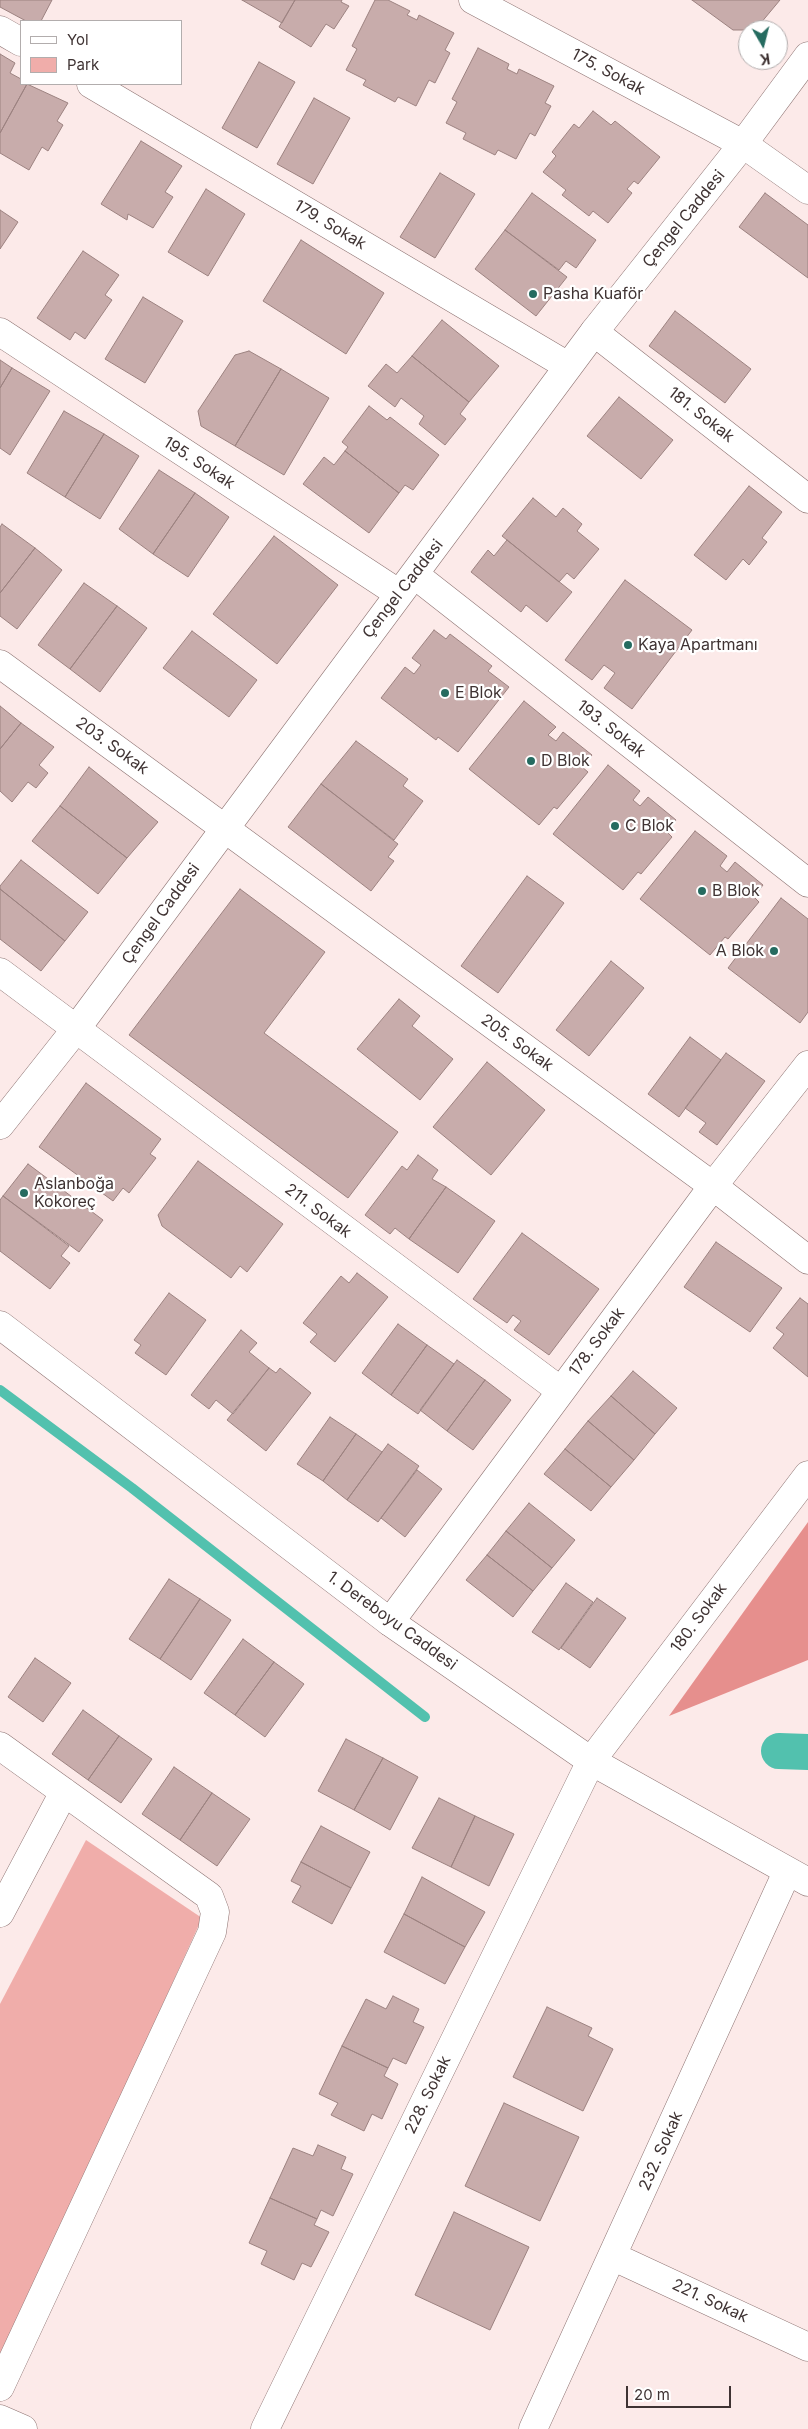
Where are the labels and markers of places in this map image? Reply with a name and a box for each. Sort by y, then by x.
place label: Pasha Kuaför [543,284,643,304]
marker: Pasha Kuaför [527,288,539,300]
place label: Kaya Apartmanı [638,635,758,655]
marker: Kaya Apartmanı [622,639,634,651]
place label: E Blok [455,683,502,703]
marker: E Blok [439,687,451,699]
place label: D Blok [541,751,590,771]
marker: D Blok [525,755,537,767]
place label: C Blok [625,816,674,836]
marker: C Blok [609,820,621,832]
place label: B Blok [712,881,760,901]
marker: B Blok [696,885,708,897]
place label: A Blok [716,941,764,961]
marker: A Blok [768,945,780,957]
place label: Aslanboğa Kokoreç [34,1174,114,1212]
marker: Aslanboğa Kokoreç [18,1187,30,1199]

